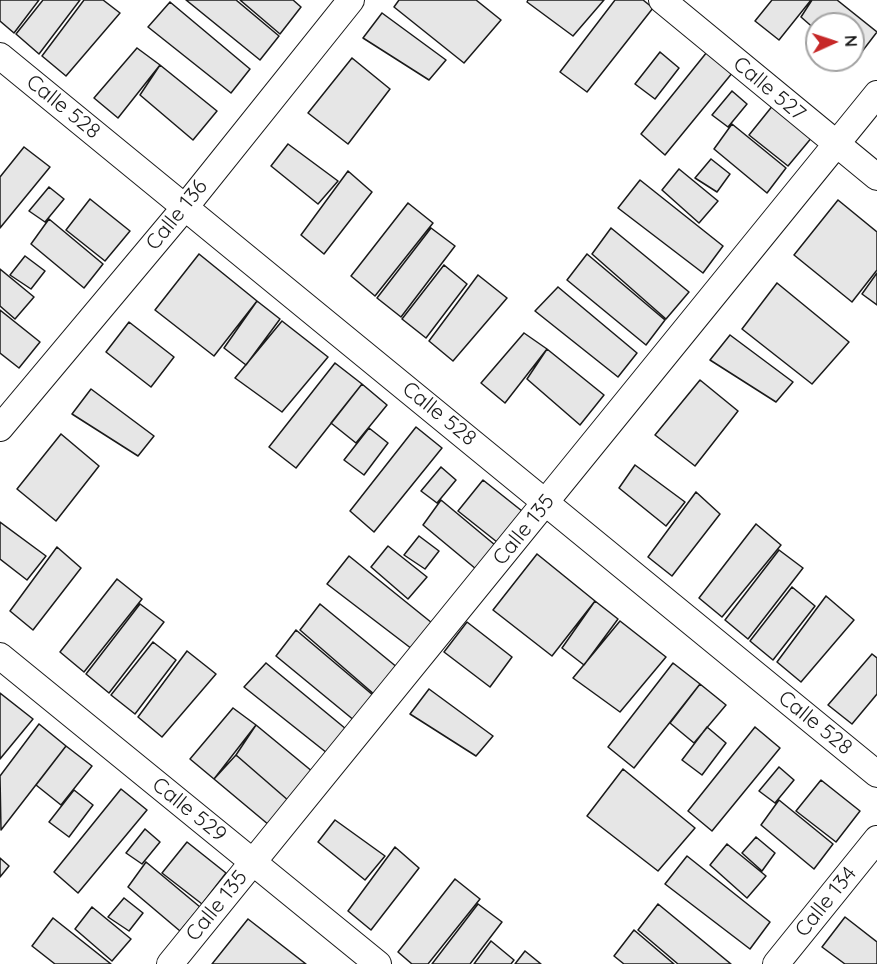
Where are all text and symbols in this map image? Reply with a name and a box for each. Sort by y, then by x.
north arrow [805,12,865,72]
text: N [841,35,861,48]
street label: Calle 527 [728,51,810,127]
street label: Calle 528 [21,70,105,144]
street label: Calle 136 [141,175,213,255]
street label: Calle 528 [397,377,481,451]
street label: Calle 135 [488,490,560,570]
street label: Calle 528 [773,686,857,760]
street label: Calle 529 [147,772,231,848]
street label: Calle 134 [790,862,862,942]
street label: Calle 135 [181,866,253,946]

